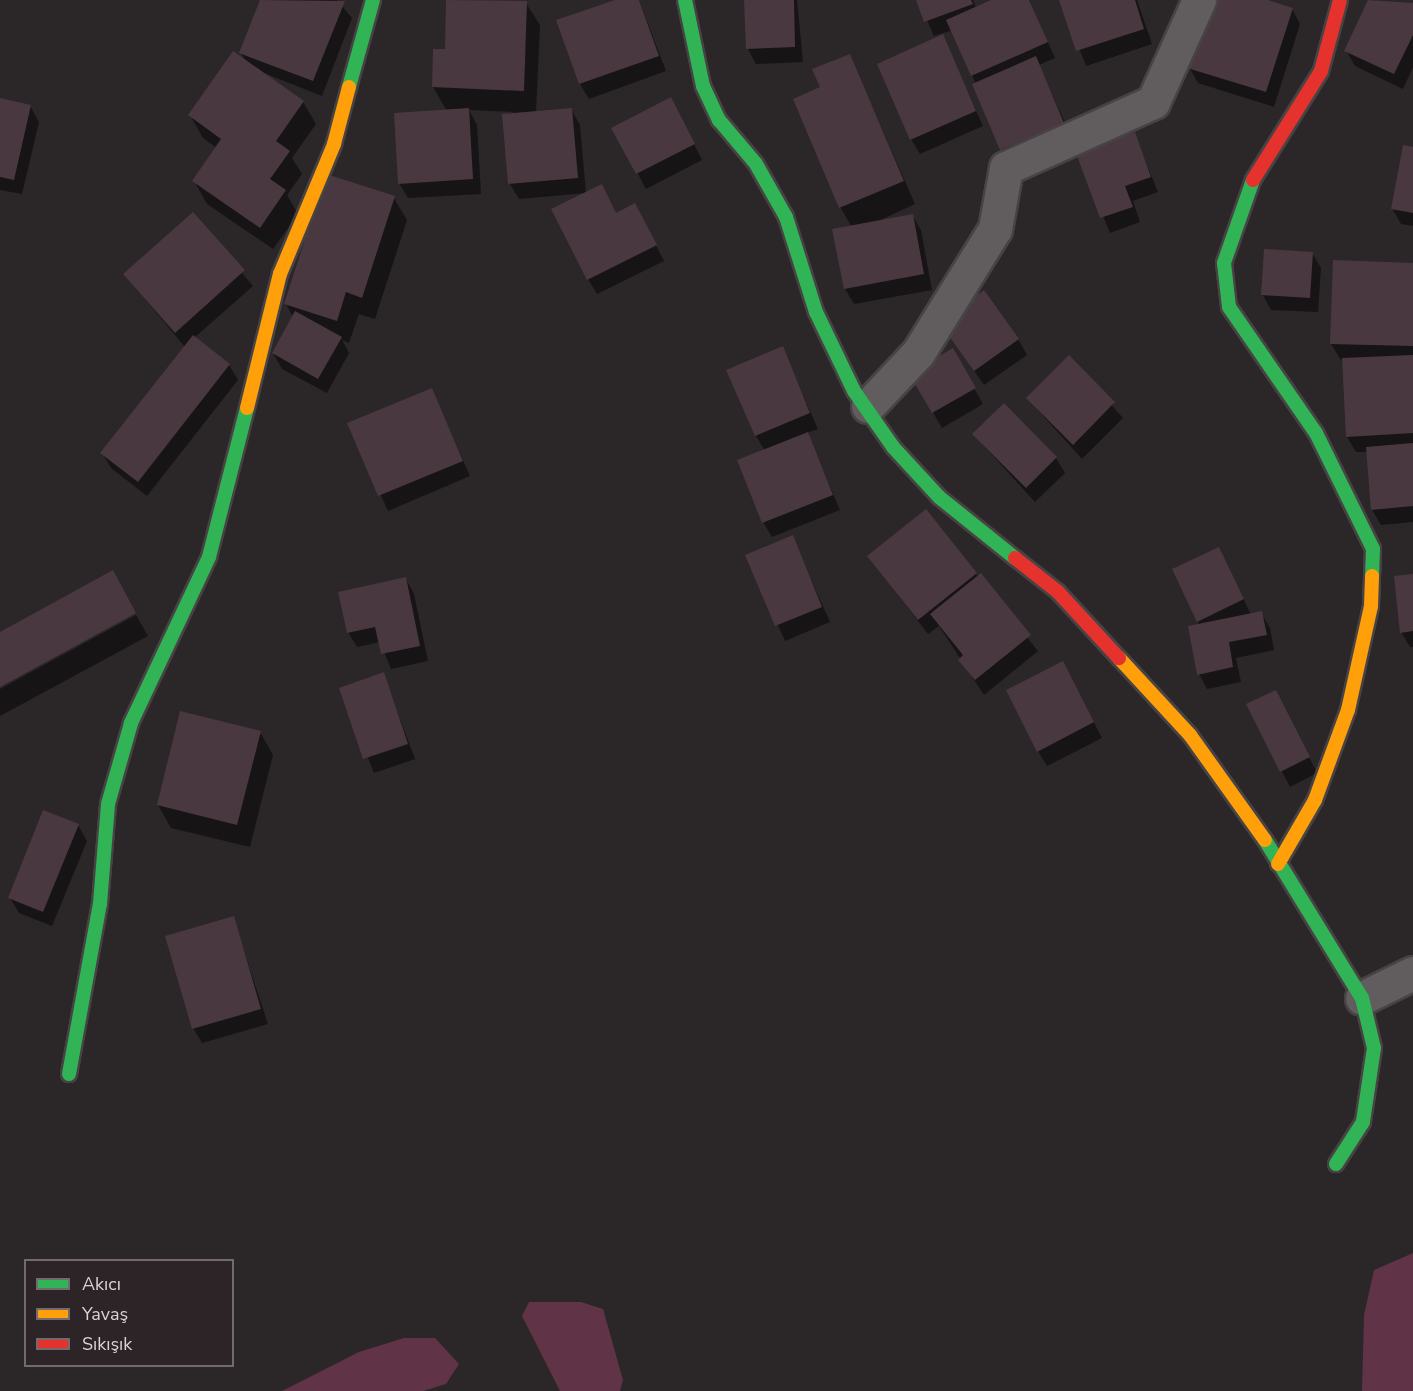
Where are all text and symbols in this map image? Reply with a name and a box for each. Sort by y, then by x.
legend [24,1259,234,1367]
text: Akıcı [82,1272,121,1296]
text: Yavaş [82,1302,128,1326]
text: Sıkışık [82,1332,132,1356]

